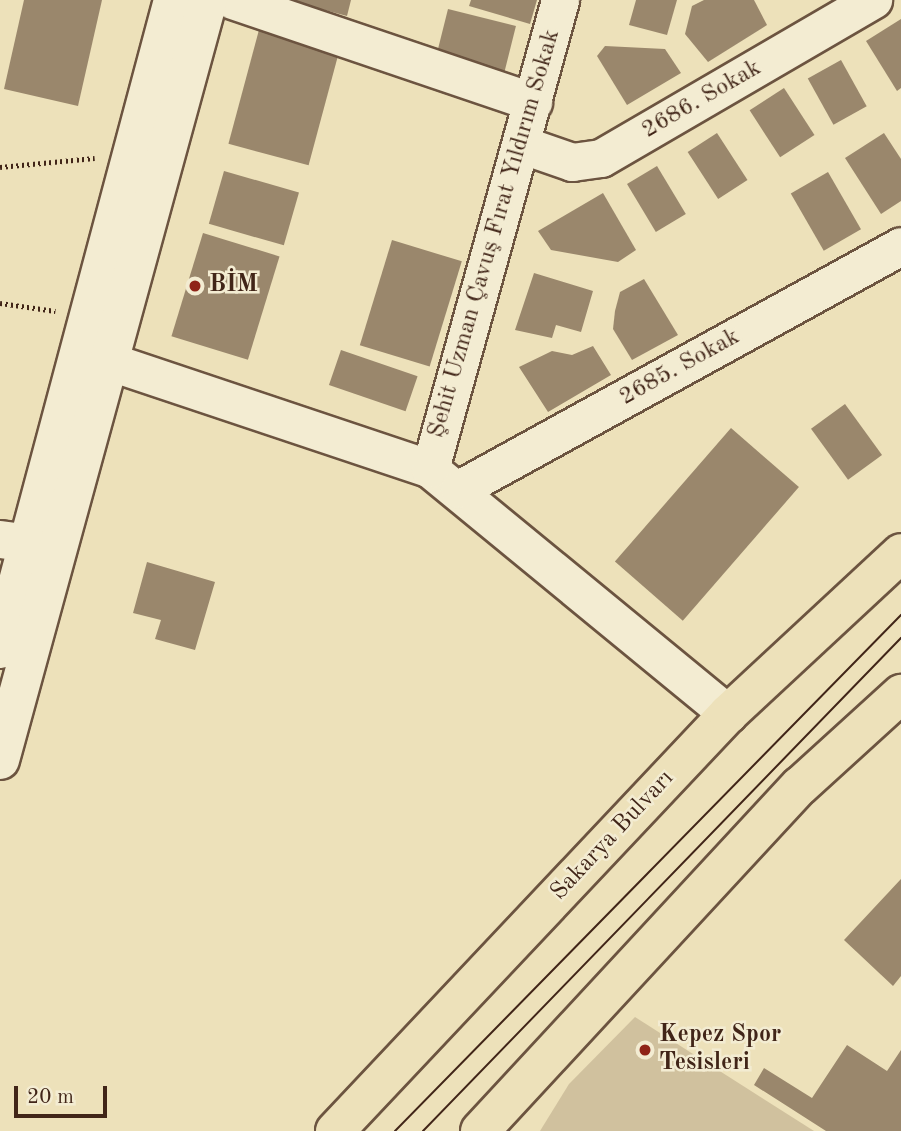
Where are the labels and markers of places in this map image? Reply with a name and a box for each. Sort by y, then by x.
place label: BİM [209,272,258,300]
marker: BİM [187,278,203,294]
place label: Kepez Spor Tesisleri [659,1022,781,1078]
marker: Kepez Spor Tesisleri [637,1042,653,1058]

